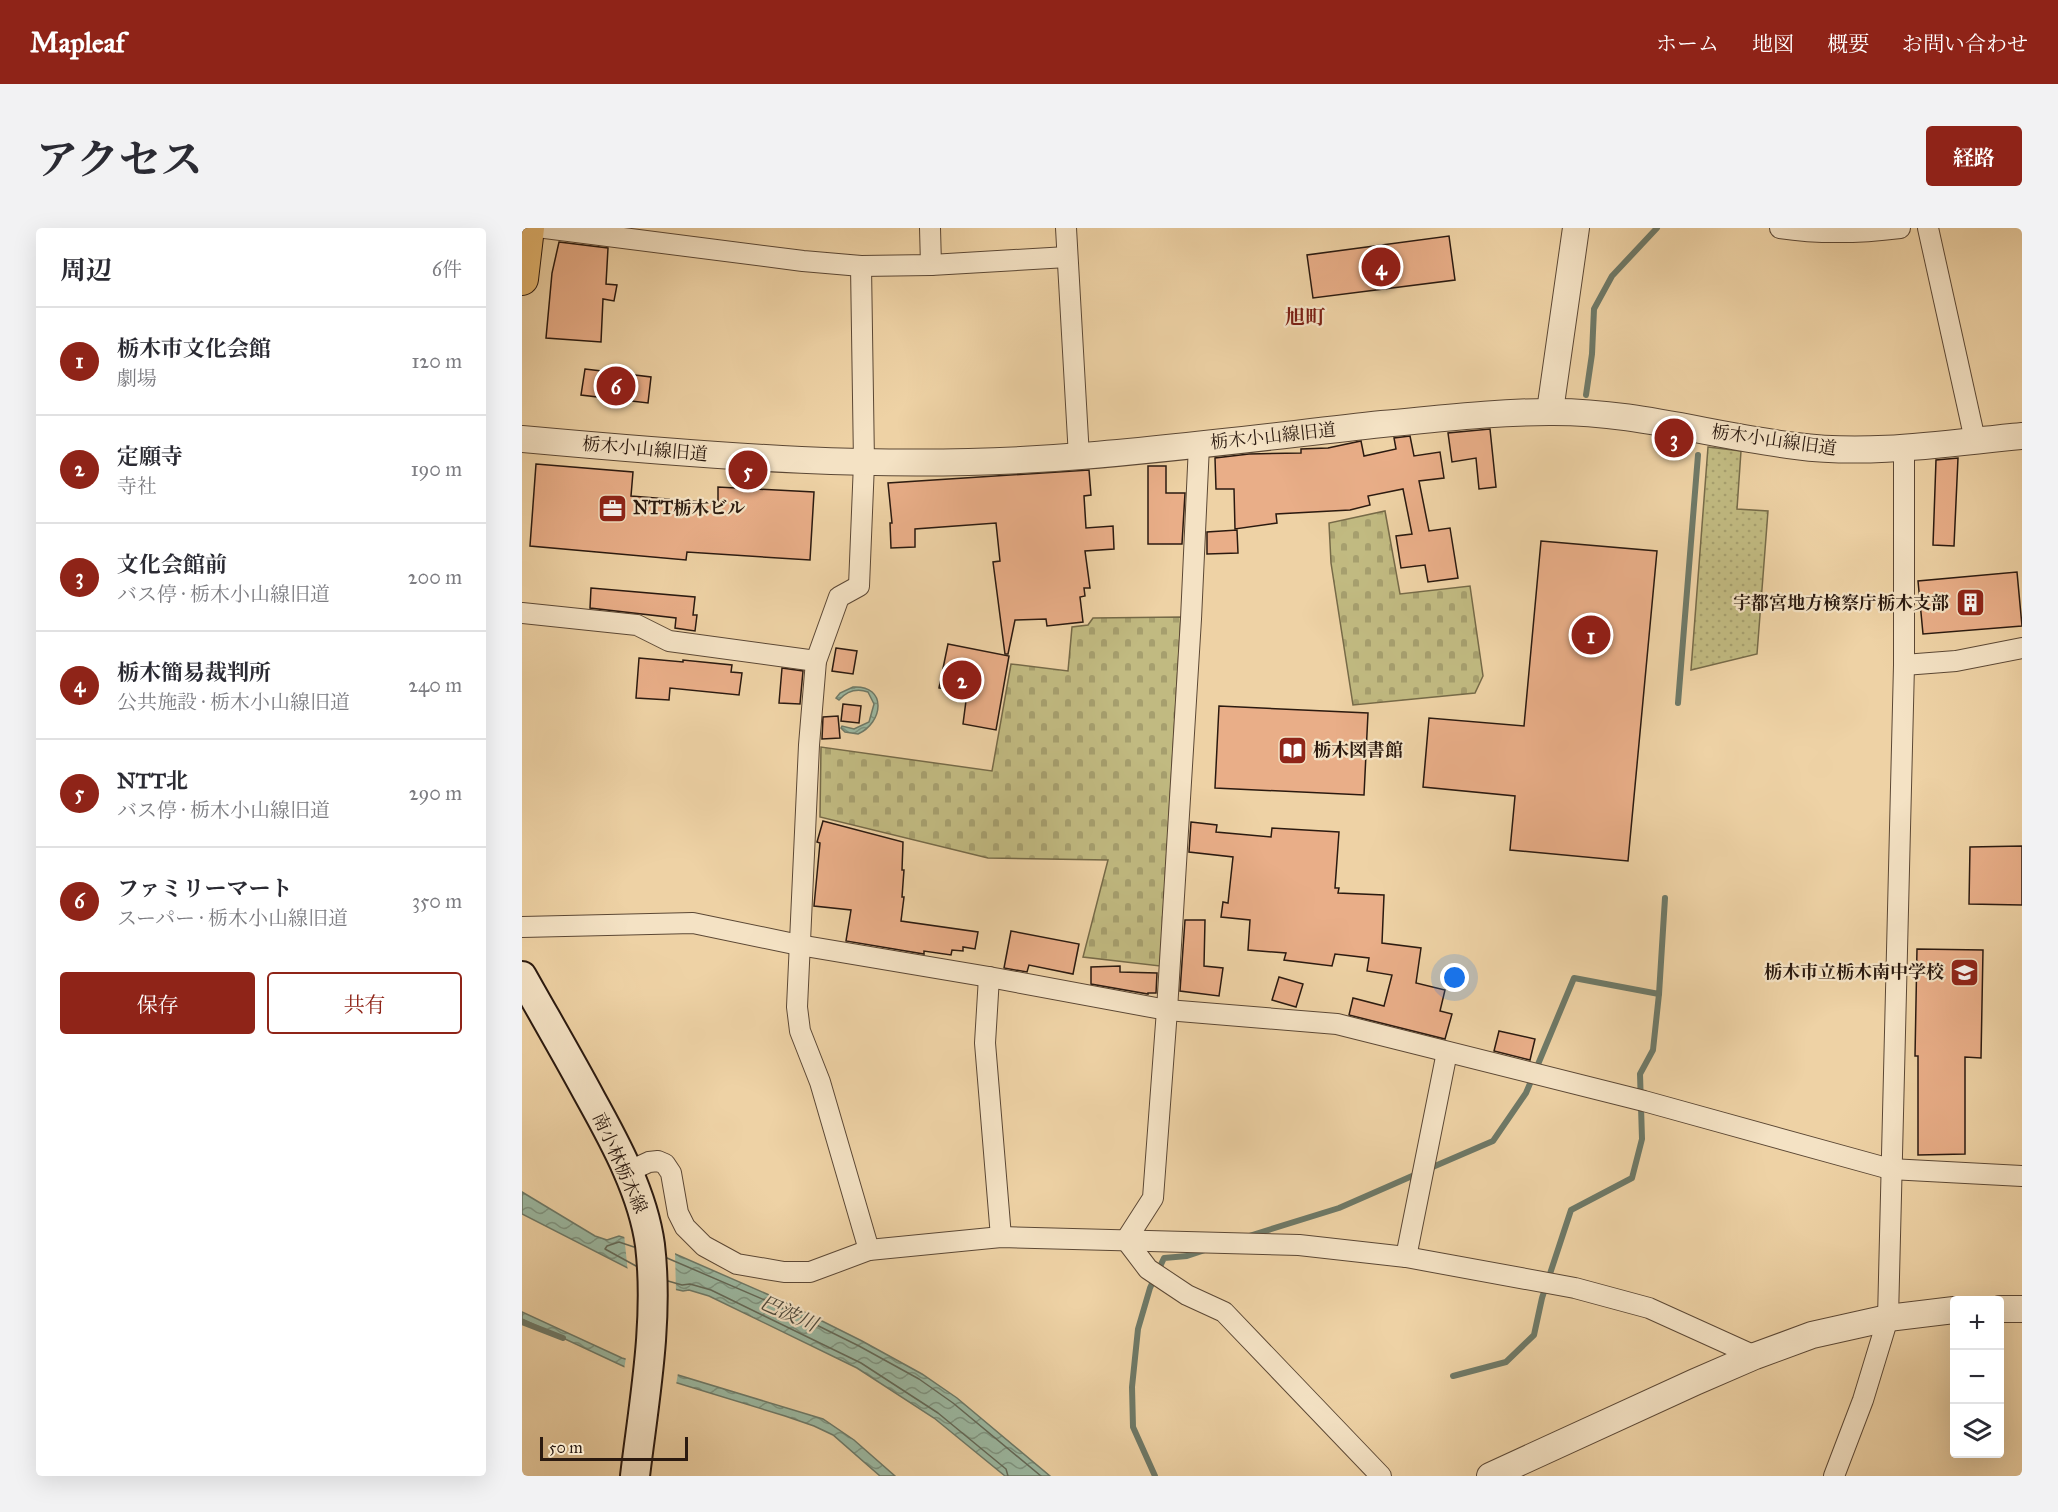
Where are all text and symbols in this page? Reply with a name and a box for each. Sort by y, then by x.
text: Mapleaf [30,25,125,60]
text: ホーム [1656,31,1719,57]
text: 地図 [1752,31,1794,57]
text: 概要 [1827,31,1869,57]
text: お問い合わせ [1902,31,2028,57]
button: 経路 [1926,126,2022,186]
text: アクセス [36,134,203,186]
pin: 4 [1362,244,1400,290]
text: 周辺 [60,254,112,286]
text: 6件 [432,257,462,281]
district label: 旭町 [1285,305,1326,329]
text: 栃木市文化会館 [117,335,271,362]
text: 1 [76,349,83,373]
text: 120 m [411,349,462,373]
pin: 6 [596,364,635,408]
text: 劇場 [117,366,157,390]
pin: 3 [1654,416,1694,460]
street label: 栃木小山線旧道 [1209,418,1337,454]
street label: 栃木小山線旧道 [1710,420,1838,460]
street label: 栃木小山線旧道 [581,433,709,465]
text: 定願寺 [117,443,183,470]
pin: 5 [728,448,768,492]
text: 2 [75,457,84,481]
text: 190 m [411,457,462,481]
text: 寺社 [117,474,157,498]
office icon: NTT栃木ビル [596,492,628,524]
place label: NTT栃木ビル [633,497,745,519]
text: 文化会館前 [117,551,227,578]
text: 3 [76,565,84,589]
text: 200 m [408,565,462,589]
text: バス停 · 栃木小山線旧道 [117,582,330,606]
building icon: 宇都宮地方検察庁栃木支部 [1954,587,1986,619]
place label: 宇都宮地方検察庁栃木支部 [1733,592,1949,614]
pin: 1 [1572,612,1610,658]
pin: 2 [942,658,982,702]
text: 栃木簡易裁判所 [117,659,271,686]
text: 4 [74,673,85,697]
text: 240 m [408,673,462,697]
text: 公共施設 · 栃木小山線旧道 [117,690,350,714]
library icon: 栃木図書館 [1276,734,1308,766]
place label: 栃木図書館 [1313,739,1403,761]
text: NTT北 [117,767,188,794]
text: 5 [75,781,84,805]
text: 290 m [409,781,462,805]
text: バス停 · 栃木小山線旧道 [117,798,330,822]
text: ファミリーマート [117,875,293,902]
text: 6 [74,889,85,913]
text: 350 m [412,889,462,913]
text: スーパー · 栃木小山線旧道 [117,906,348,930]
school or university icon: 栃木市立栃木南中学校 [1949,956,1981,988]
place label: 栃木市立栃木南中学校 [1764,961,1944,983]
your location [1440,963,1469,992]
button: 保存 [60,972,255,1034]
button: 共有 [267,972,462,1034]
street label: 南小林栃木線 [588,1109,652,1217]
water label: 巴波川 [757,1290,823,1337]
map controls [1950,1296,2004,1458]
button: + [1950,1296,2004,1350]
button: − [1950,1350,2004,1404]
button: layers [1950,1404,2004,1458]
scale bar [540,1434,688,1462]
text: 50 m [549,1438,583,1457]

